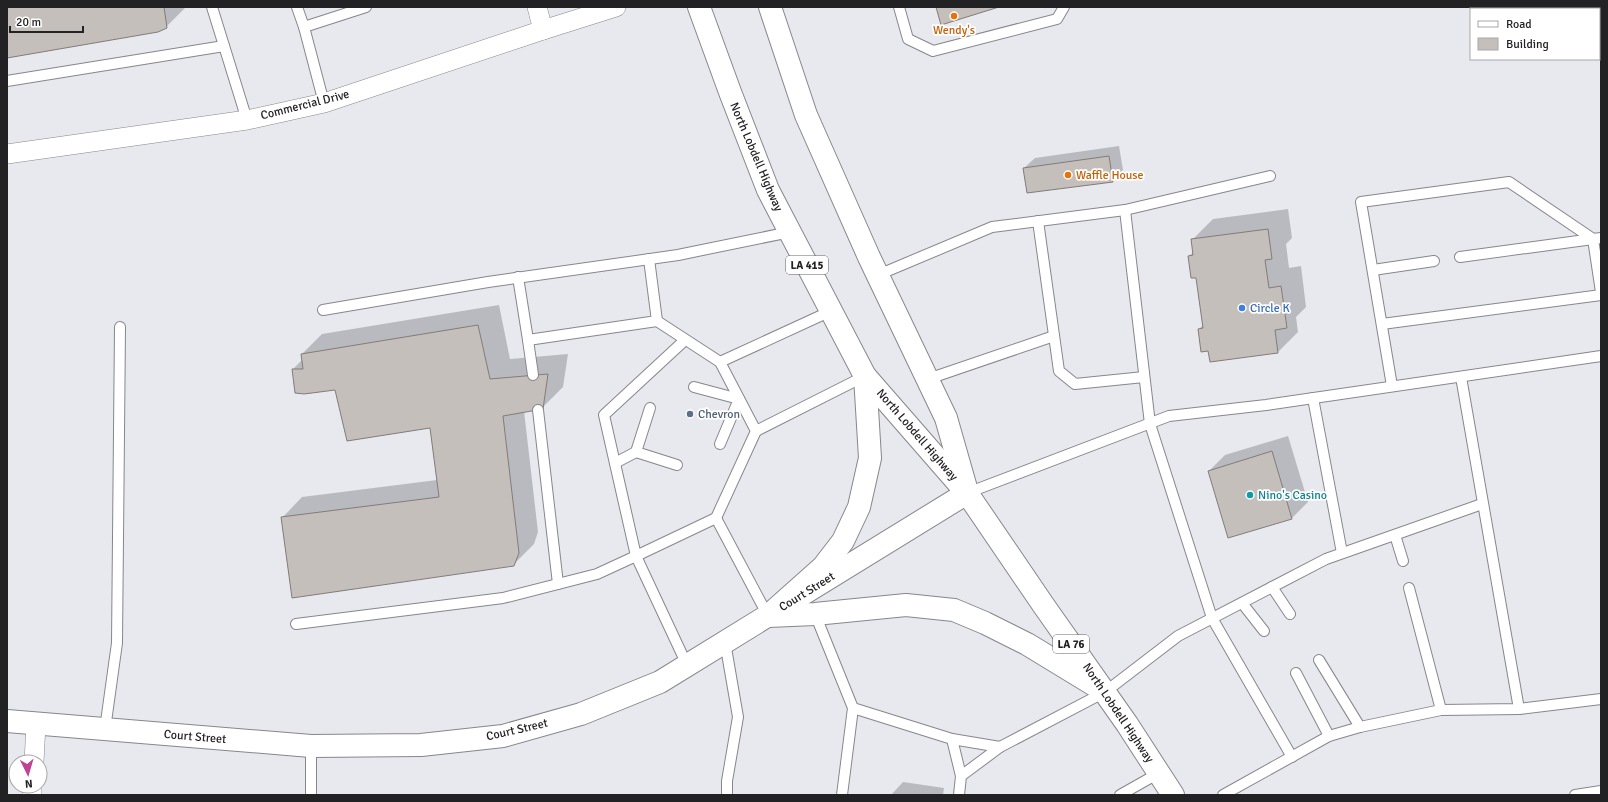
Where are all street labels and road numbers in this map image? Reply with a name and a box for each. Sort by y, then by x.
street label: Commercial Drive [259,87,351,123]
street label: North Lobdell Highway [726,100,786,214]
road number: LA 415 [786,256,828,274]
street label: North Lobdell Highway [873,386,961,484]
street label: Court Street [776,569,838,615]
road number: LA 76 [1053,635,1089,653]
street label: North Lobdell Highway [1079,660,1157,766]
street label: Court Street [485,716,549,744]
street label: Court Street [163,727,227,747]

